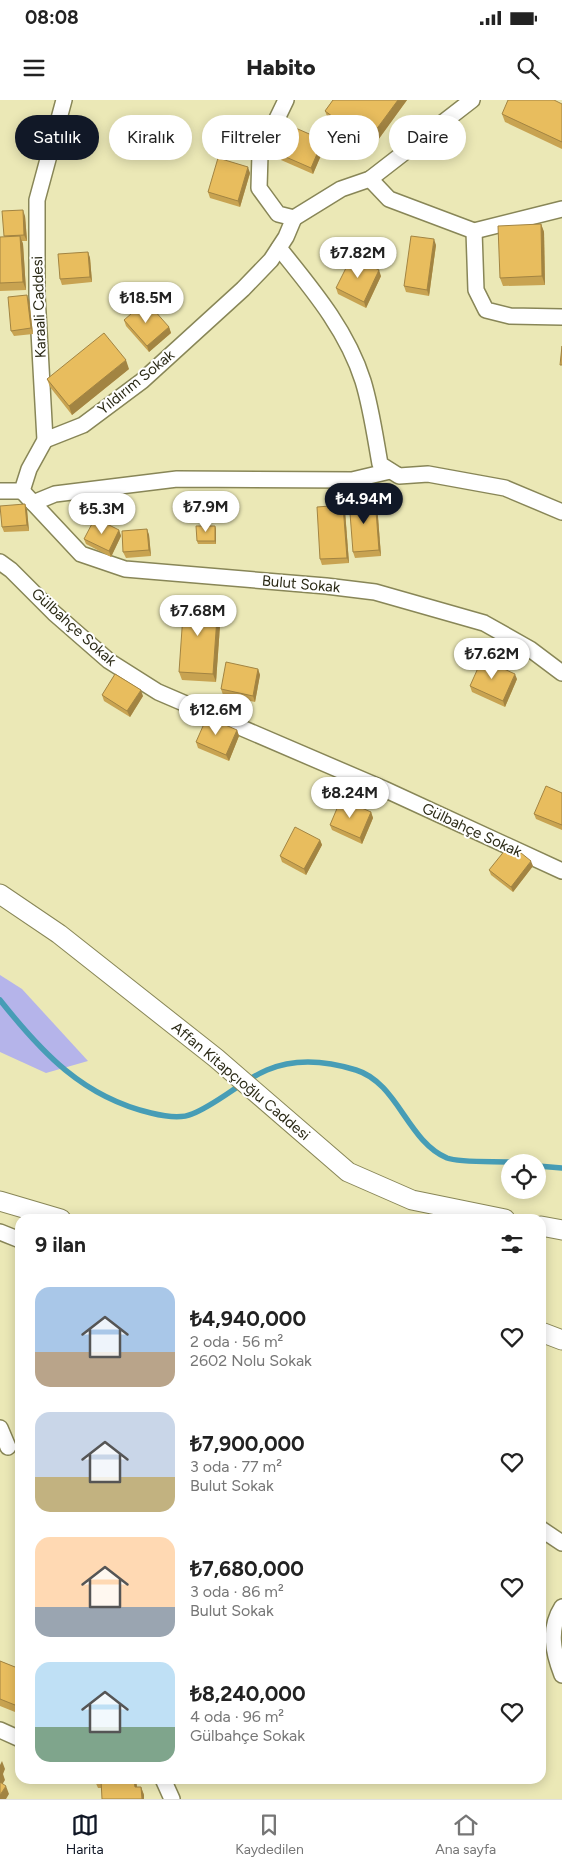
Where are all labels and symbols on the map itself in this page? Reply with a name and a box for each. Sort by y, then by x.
pin: ₺7.82M [317,236,399,279]
street label: Karaali Caddesi [28,256,50,358]
pin: ₺18.5M [105,282,187,324]
street label: Yıldırım Sokak [94,345,178,418]
pin: ₺4.94M [323,482,405,525]
pin: ₺7.9M [171,490,241,533]
pin: ₺5.3M [67,492,137,535]
street label: Bulut Sokak [261,572,342,596]
street label: Gülbahçe Sokak [28,584,121,670]
pin: ₺7.68M [157,594,239,637]
pin: ₺7.62M [451,638,533,680]
pin: ₺12.6M [175,694,257,736]
pin: ₺8.24M [309,776,391,819]
street label: Gülbahçe Sokak [419,799,525,861]
street label: Affan Kitapçıoğlu Caddesi [168,1018,314,1144]

